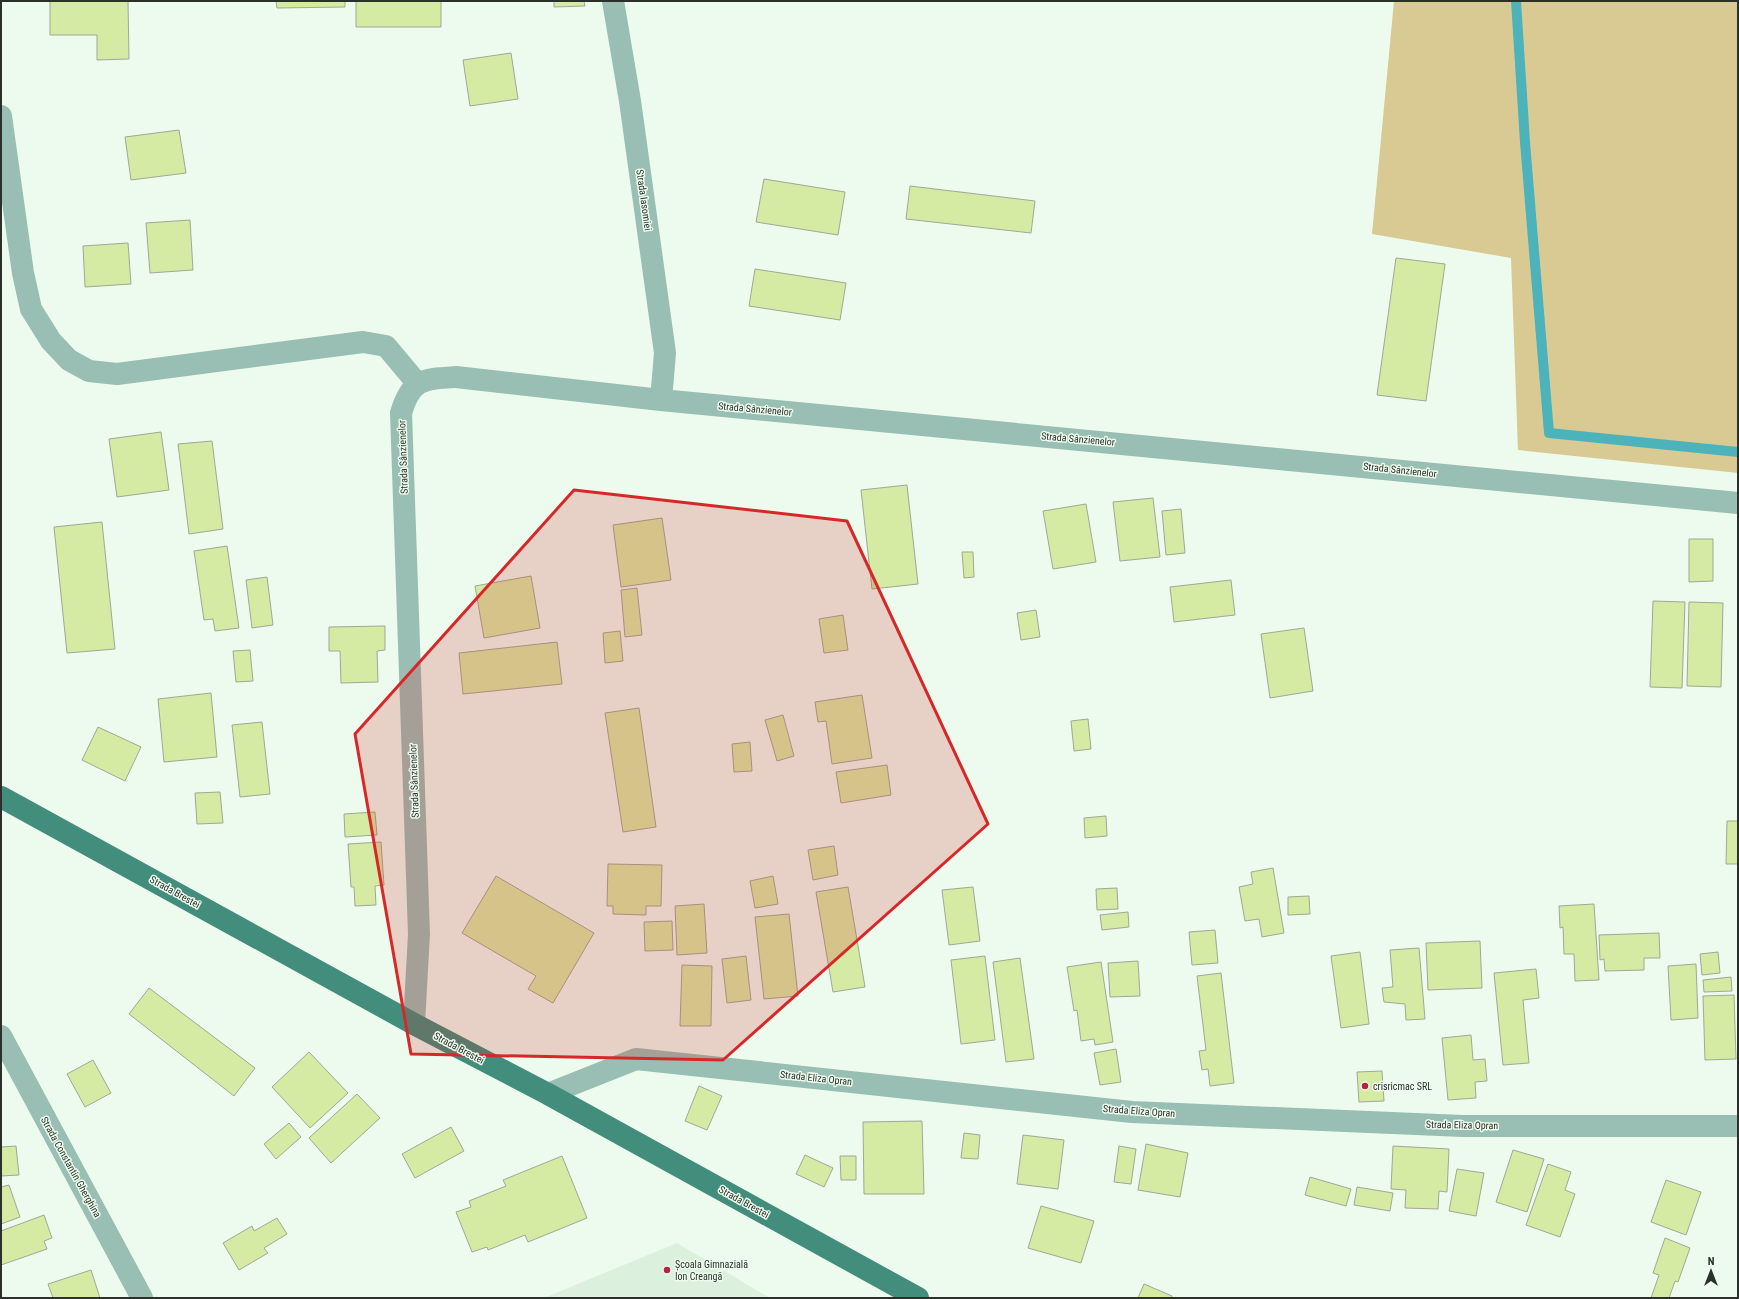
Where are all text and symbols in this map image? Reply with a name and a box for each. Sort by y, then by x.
street label: Strada Iasomiei [634,169,654,231]
street label: Strada Sânzienelor [718,400,792,418]
street label: Strada Sânzienelor [396,420,410,494]
street label: Strada Sânzienelor [1041,430,1115,448]
street label: Strada Sânzienelor [1363,461,1437,479]
street label: Strada Sânzienelor [407,744,421,818]
street label: Strada Brestei [148,874,202,910]
street label: Strada Brestei [432,1030,486,1066]
street label: Strada Eliza Opran [779,1069,853,1087]
marker: crisricmac SRL [1360,1081,1370,1091]
place label: crisricmac SRL [1373,1081,1432,1092]
street label: Strada Eliza Opran [1103,1103,1176,1119]
street label: Strada Constantin Gherghina [39,1115,103,1219]
street label: Strada Eliza Opran [1426,1119,1498,1131]
street label: Strada Brestei [717,1184,771,1220]
north arrow [1691,1251,1731,1291]
text: N [1708,1255,1715,1268]
place label: Școala Gimnazială Ion Creangă [675,1259,748,1282]
marker: Școala Gimnazială Ion Creangă [662,1265,672,1275]

